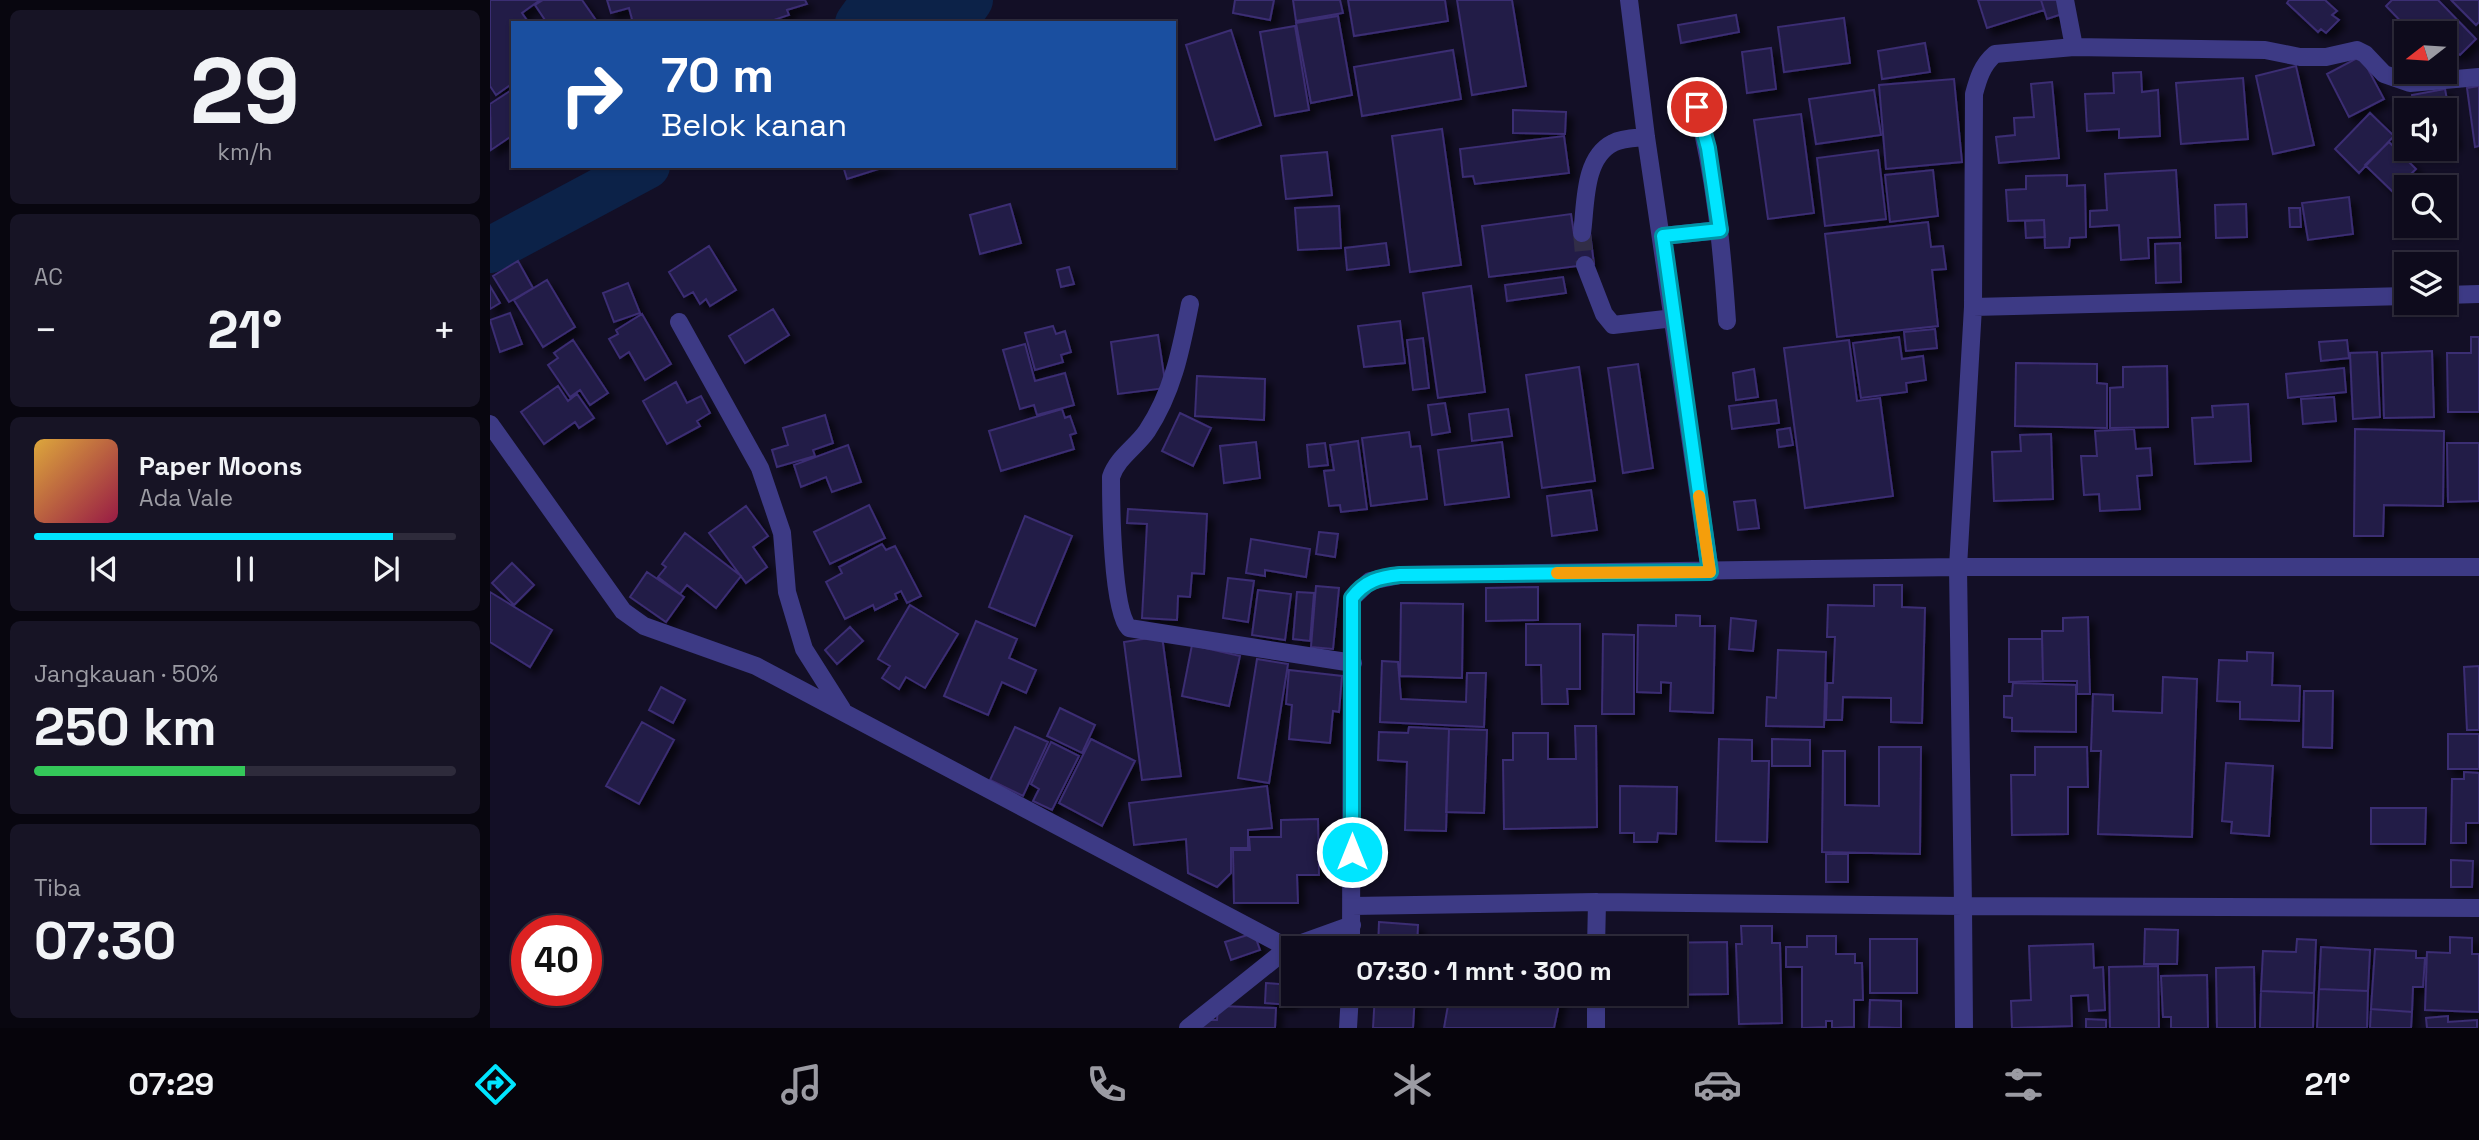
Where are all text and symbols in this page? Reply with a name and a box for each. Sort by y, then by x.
north arrow [2394,21,2457,84]
map controls [2394,21,2457,315]
text: 29 [190,33,300,150]
text: 70 m [661,44,774,106]
icon: right [546,49,637,140]
pin [1667,77,1727,137]
icon: arrive [1678,88,1716,126]
button: sound [2394,98,2457,161]
text: Belok kanan [661,105,847,145]
text: km/h [218,137,272,167]
button: search [2394,175,2457,238]
button: layers [2394,252,2457,315]
text: AC [34,262,63,292]
text: 21° [208,297,282,363]
text: − [34,306,58,354]
text: + [432,306,456,354]
text: Paper Moons [139,449,302,483]
text: Ada Vale [139,483,233,513]
icon: previous [85,550,123,588]
icon: pause [226,550,264,588]
icon: next [367,550,405,588]
text: Jangkauan · 50% [34,659,218,689]
text: 250 km [34,694,217,760]
position arrow [1315,815,1389,889]
text: Tiba [34,873,81,903]
text: 07:30 [34,908,176,974]
speed limit sign: 40 [511,915,602,1006]
text: 07:30 · 1 mnt · 300 m [1356,954,1612,988]
icon: directions [471,1060,520,1109]
icon: music [777,1060,826,1109]
icon: phone [1082,1060,1131,1109]
icon: climate [1388,1060,1437,1109]
icon: car [1693,1060,1742,1109]
icon: filters [1999,1060,2048,1109]
text: 07:29 [128,1064,214,1104]
text: 21° [2305,1064,2351,1104]

